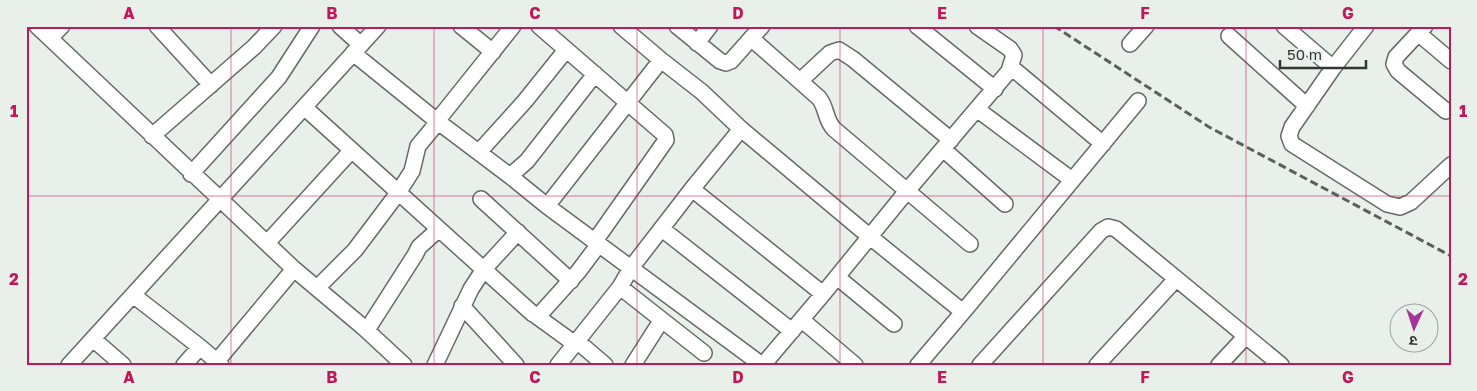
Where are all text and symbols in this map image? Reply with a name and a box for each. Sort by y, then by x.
text: A [123,3,135,23]
text: B [326,3,338,23]
text: C [529,3,541,23]
text: D [732,3,744,23]
text: E [937,3,947,23]
text: F [1140,3,1150,23]
text: G [1342,3,1354,23]
scale bar [1280,38,1366,70]
text: 50 m [1287,45,1322,63]
text: 1 [10,101,18,121]
text: 1 [1459,101,1467,121]
text: 2 [9,269,19,289]
text: 2 [1458,269,1468,289]
north arrow [1390,304,1440,354]
text: उ [1408,333,1418,350]
text: A [123,367,135,387]
text: B [326,367,338,387]
text: C [529,367,541,387]
text: D [732,367,744,387]
text: E [937,367,947,387]
text: F [1140,367,1150,387]
text: G [1342,367,1354,387]

